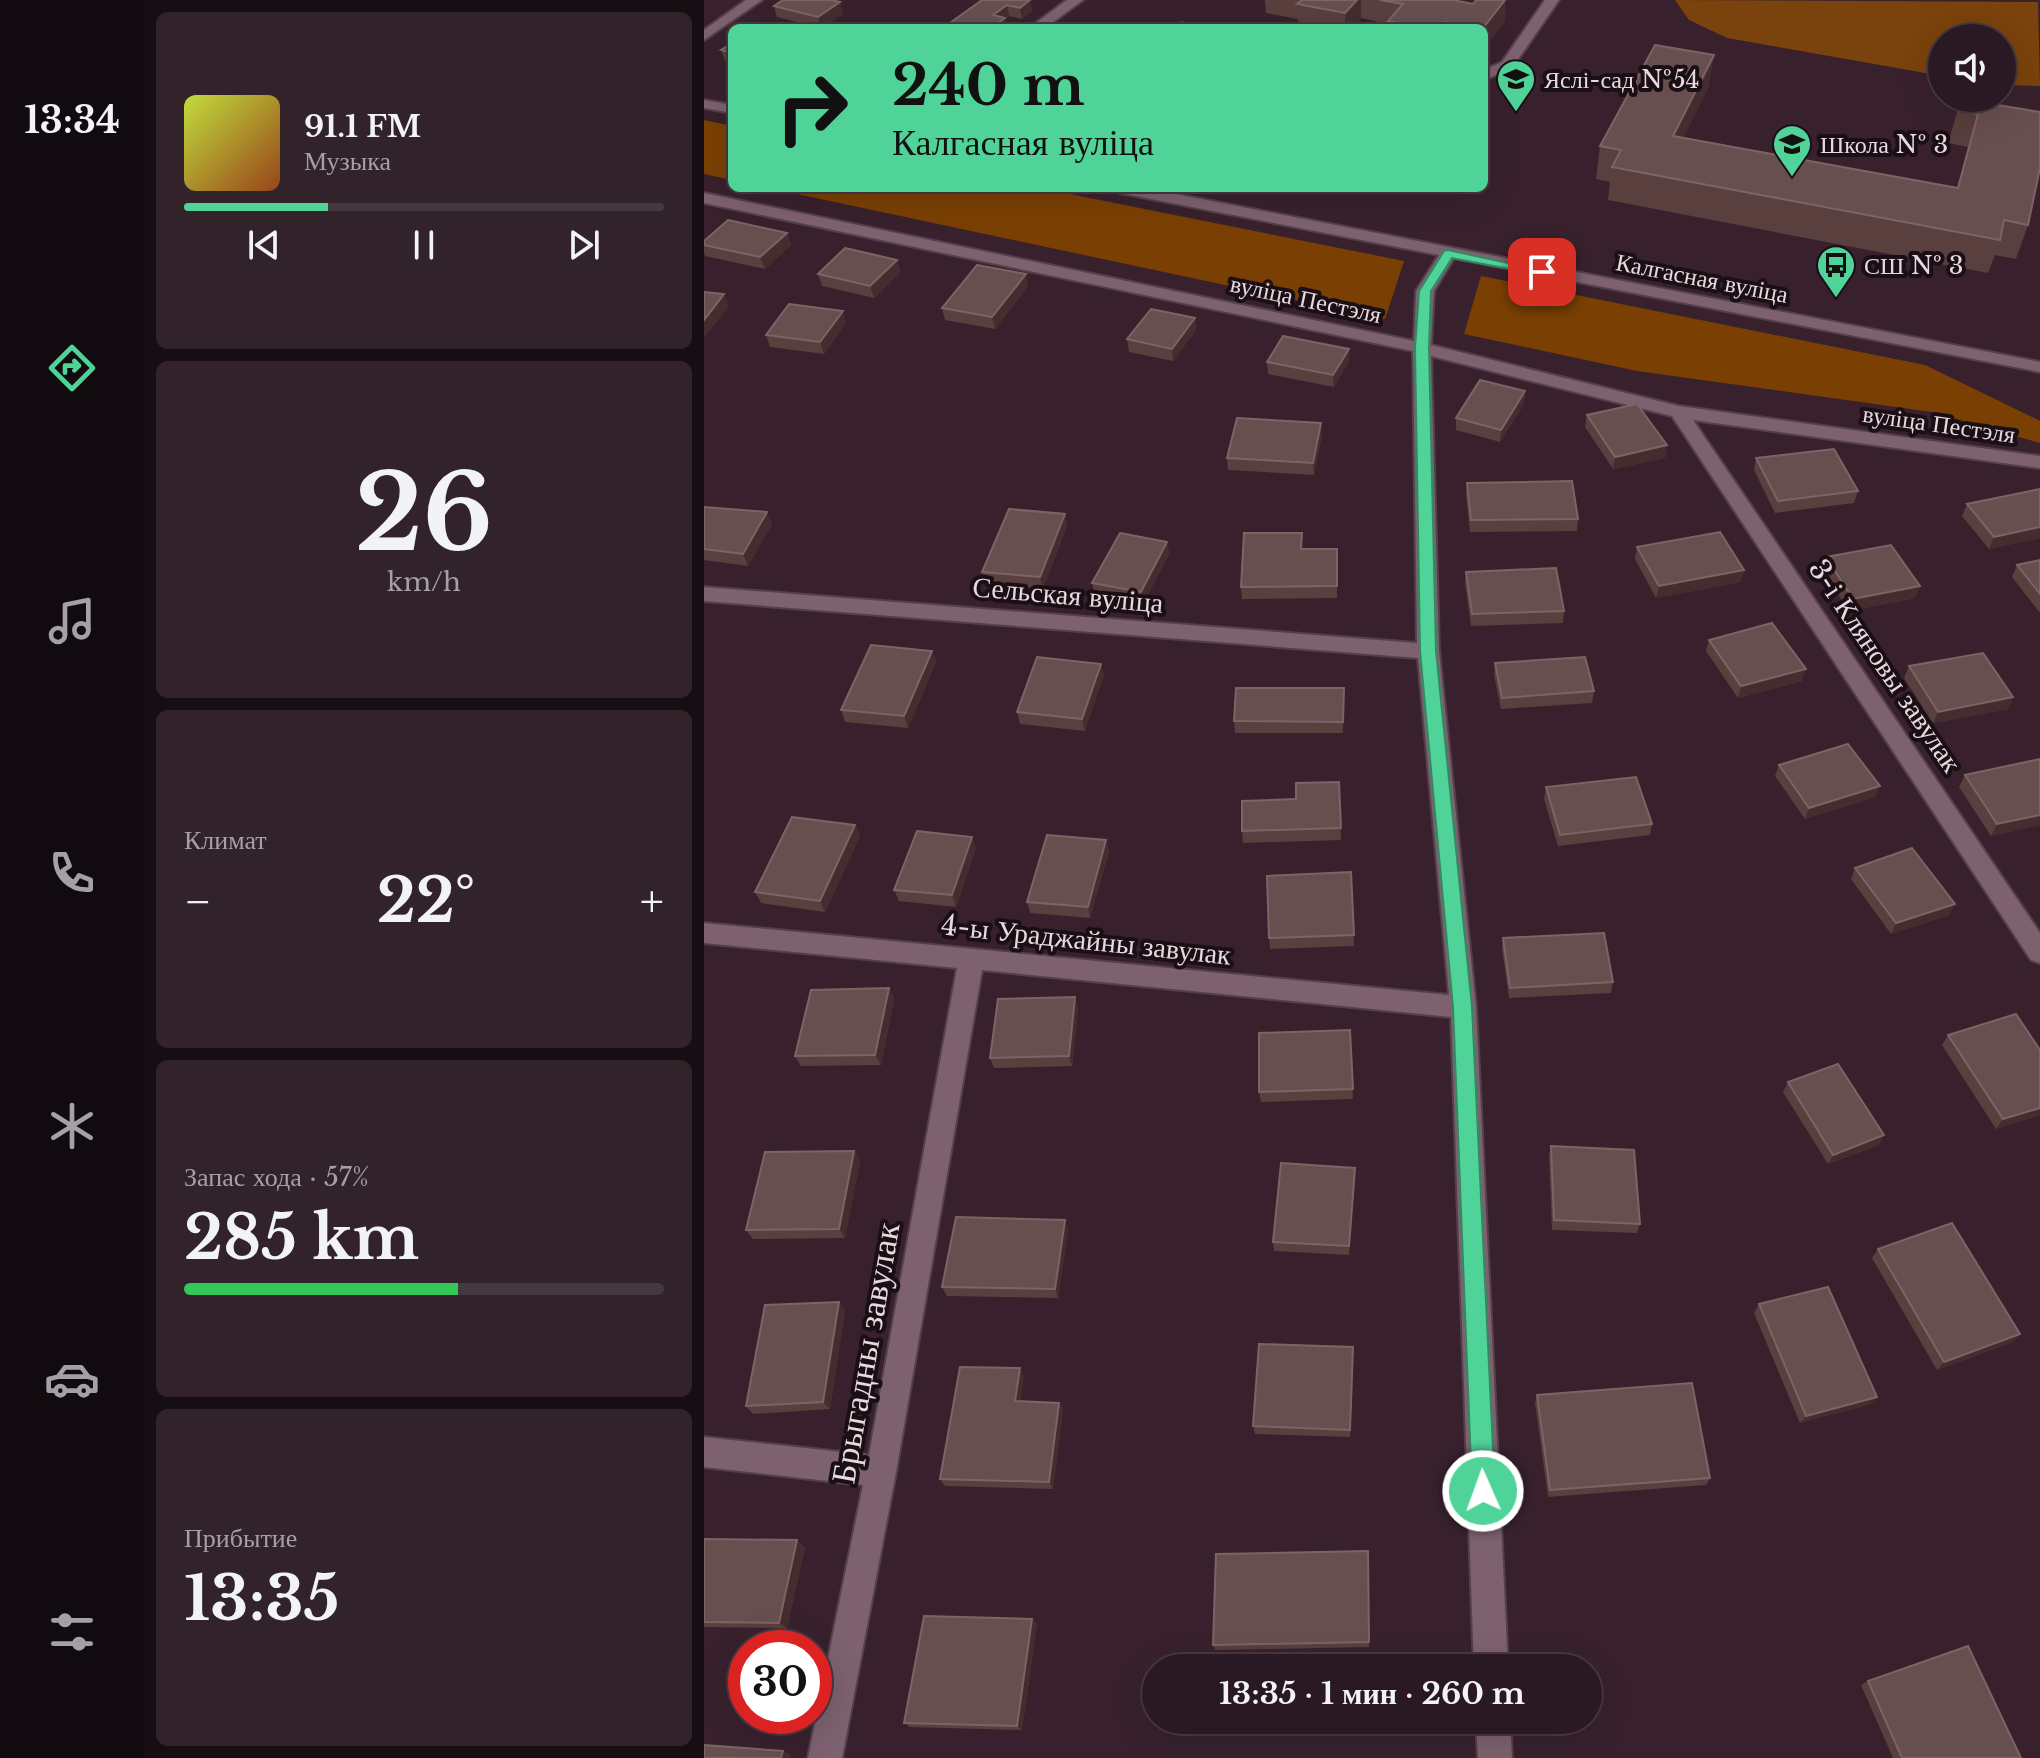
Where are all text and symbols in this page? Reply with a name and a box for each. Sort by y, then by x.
map controls [1928,24,2016,112]
button: sound [1928,24,2016,112]
text: 240 m [892,51,1085,120]
icon: right [760,56,864,160]
school or university icon: Яслі-сад №54 [1495,58,1537,113]
place label: Яслі-сад №54 [1544,65,1700,94]
text: 13:34 [24,98,120,143]
text: 91.1 FM [304,108,421,145]
text: Калгасная вуліца [892,120,1154,165]
school or university icon: Школа № 3 [1771,123,1813,178]
place label: Школа № 3 [1820,130,1948,159]
text: Музыка [304,145,391,177]
icon: previous [242,223,286,267]
icon: pause [402,223,446,267]
icon: next [562,223,606,267]
pin [1508,238,1576,306]
bus stop icon: СШ № 3 [1815,244,1857,299]
street label: Калгасная вуліца [1613,247,1791,309]
icon: arrive [1520,250,1564,294]
place label: СШ № 3 [1864,251,1964,280]
street label: вуліца Пестэля [1228,269,1384,329]
icon: directions [44,340,100,396]
street label: вуліца Пестэля [1861,399,2017,449]
text: 26 [355,449,493,578]
street label: 3-і Кляновы завулак [1801,553,1969,779]
text: km/h [387,566,461,598]
street label: Сельская вуліца [971,569,1165,621]
icon: music [44,593,100,649]
text: Климат [184,824,267,856]
icon: phone [44,845,100,901]
text: 22° [377,864,475,938]
text: − [184,874,212,929]
text: + [640,874,664,929]
street label: 4-ы Ураджайны завулак [939,907,1233,973]
icon: climate [44,1098,100,1154]
text: Запас хода · 57% [184,1161,369,1193]
text: 285 km [184,1201,419,1275]
street label: Брыгадны завулак [821,1219,909,1487]
icon: car [44,1351,100,1407]
position arrow [1441,1449,1525,1533]
text: Прибытие [184,1522,297,1554]
text: 13:35 [184,1562,339,1636]
icon: filters [44,1604,100,1660]
speed limit sign: 30 [728,1630,832,1734]
text: 13:35 · 1 мин · 260 m [1219,1675,1525,1712]

